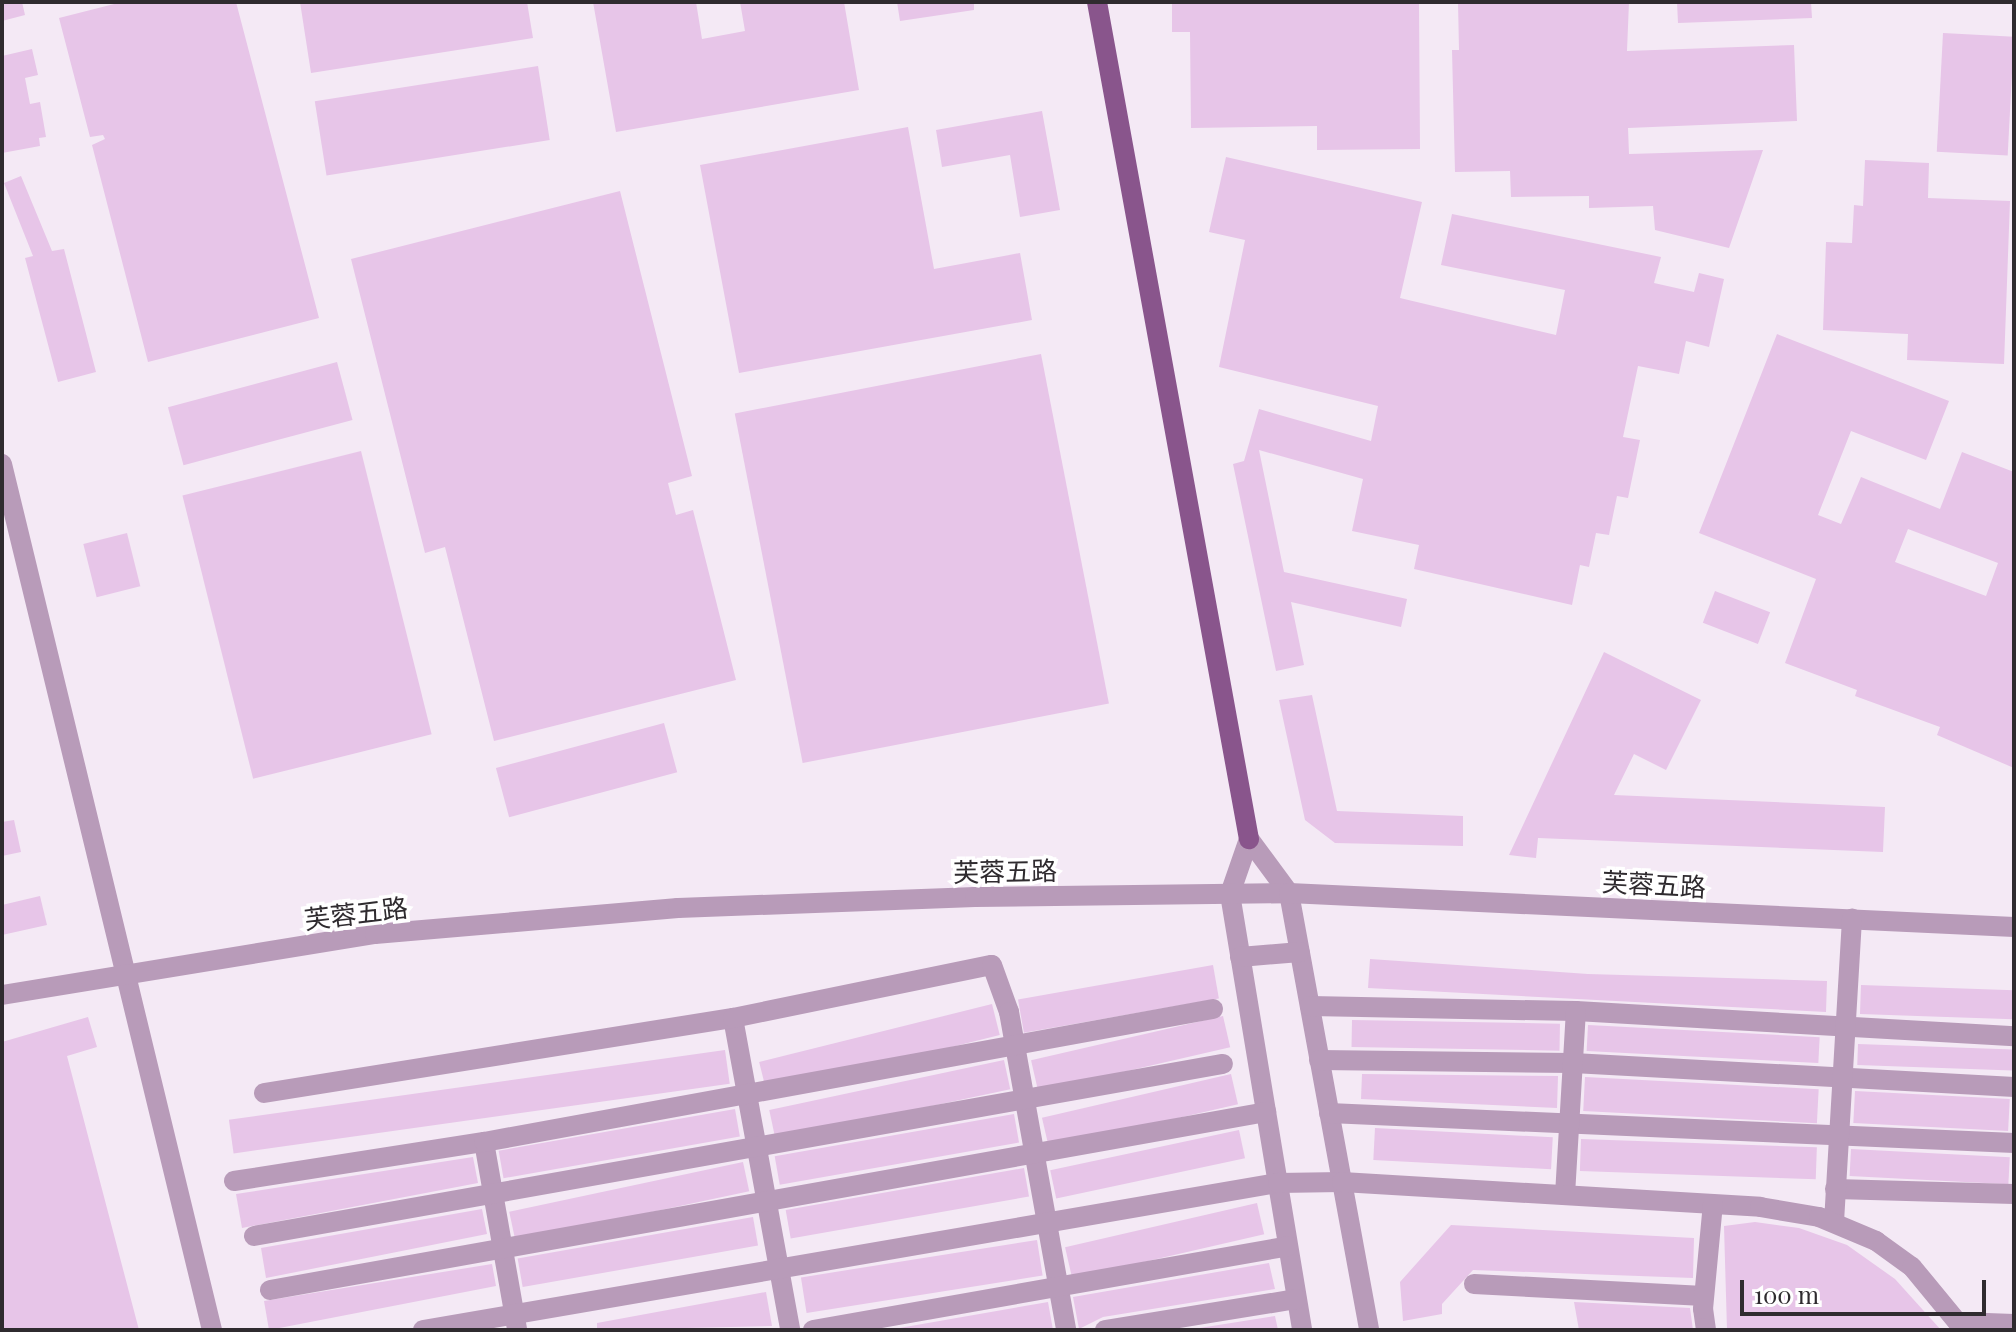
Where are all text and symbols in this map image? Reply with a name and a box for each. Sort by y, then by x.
street label: 芙蓉五路 [953,854,1057,888]
street label: 芙蓉五路 [1601,866,1707,902]
street label: 芙蓉五路 [302,891,410,935]
scale bar [1744,1264,1990,1314]
text: 100 m [1754,1278,1819,1310]

